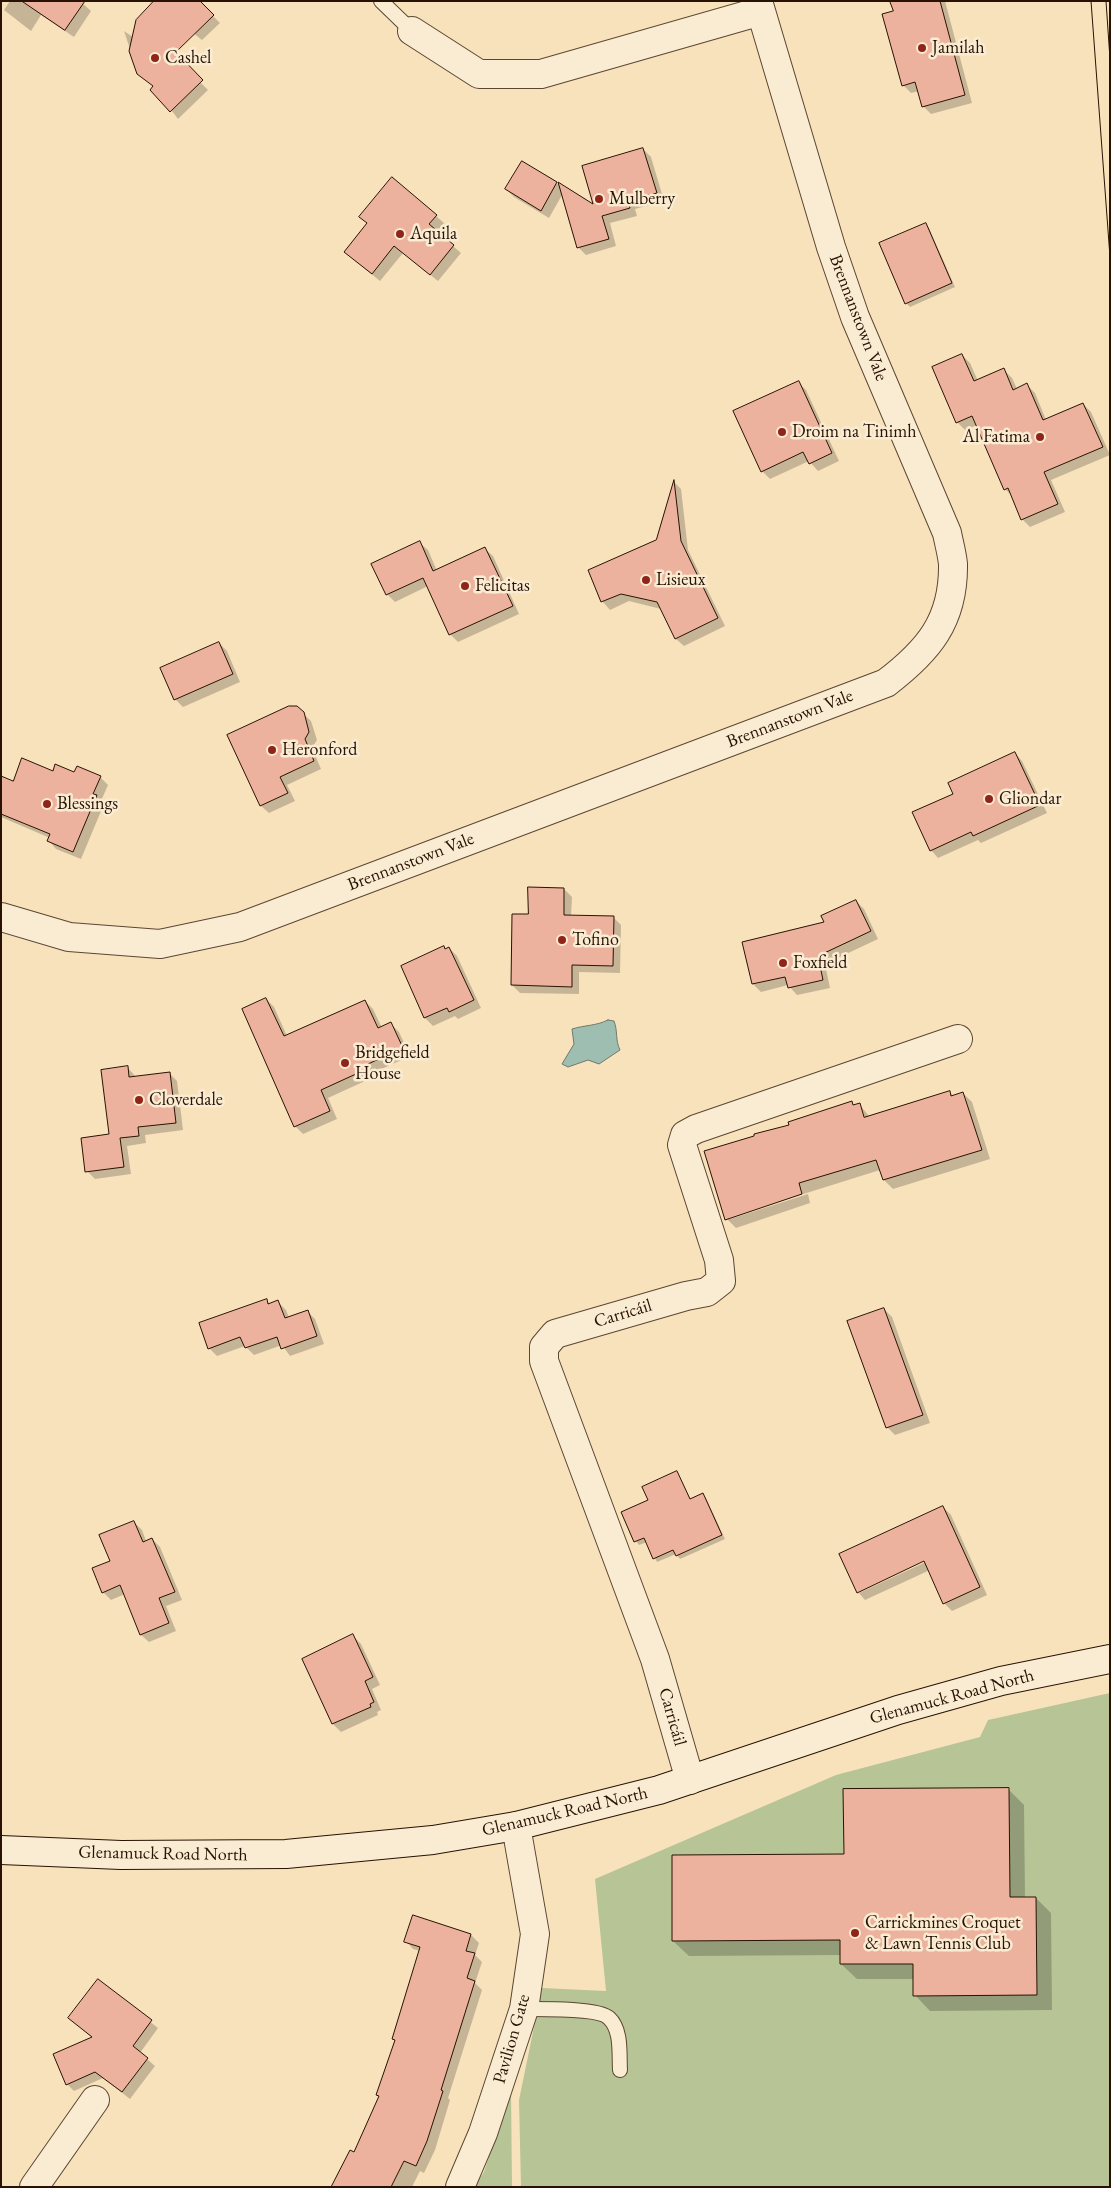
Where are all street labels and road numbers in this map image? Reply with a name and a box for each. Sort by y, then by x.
street label: Brennanstown Vale [824,252,892,384]
street label: Brennanstown Vale [724,685,856,753]
street label: Brennanstown Vale [345,828,477,896]
street label: Carricáil [591,1295,655,1333]
street label: Glenamuck Road North [867,1665,1037,1729]
street label: Carricáil [653,1685,691,1749]
street label: Glenamuck Road North [480,1782,650,1842]
street label: Glenamuck Road North [78,1842,248,1866]
street label: Pavilion Gate [489,1992,535,2086]

